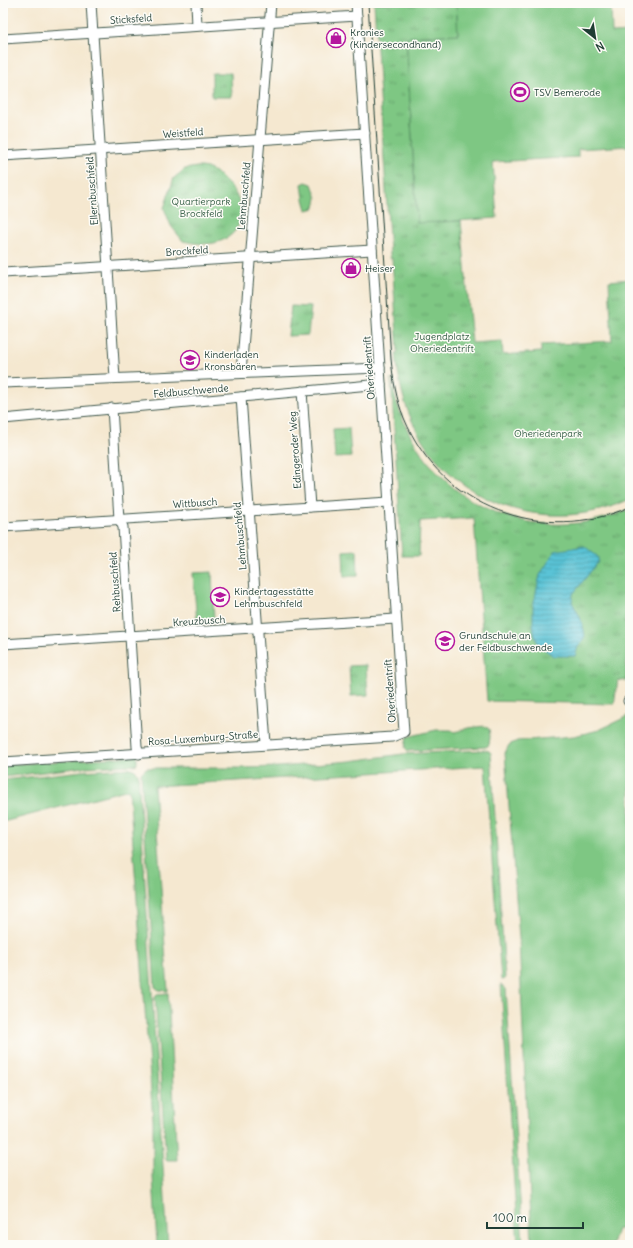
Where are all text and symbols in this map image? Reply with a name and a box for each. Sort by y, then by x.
street label: Sticksfeld [109,11,153,27]
north arrow [575,18,615,58]
place label: Kronies (Kindersecondhand) [350,26,441,51]
shop icon: Kronies (Kindersecondhand) [325,27,347,49]
text: N [593,39,607,55]
sports icon: TSV Bemerode [509,81,531,103]
place label: TSV Bemerode [534,86,600,99]
street label: Weistfeld [162,125,204,141]
street label: Ellernbuschfeld [83,156,101,226]
street label: Lehmbuschfeld [235,161,253,231]
park label: Quartierpark Brockfeld [172,195,230,220]
street label: Brockfeld [165,243,209,259]
shop icon: Heiser [340,257,362,279]
place label: Heiser [365,262,394,275]
park label: Jugendplatz Oheriedentrift [410,330,475,355]
street label: Oheriedentrift [360,335,378,400]
place label: Kinderladen Kronsbären [204,348,259,373]
school or university icon: Kinderladen Kronsbären [179,349,201,371]
street label: Feldbuschwende [153,381,229,401]
street label: Edingeroder Weg [286,411,304,489]
park label: Oheriedenpark [514,427,582,440]
street label: Wittbusch [172,495,218,511]
street label: Lehmbuschfeld [231,501,249,571]
street label: Rehbuschfeld [106,551,124,613]
place label: Kindertagesstätte Lehmbuschfeld [234,585,314,610]
school or university icon: Kindertagesstätte Lehmbuschfeld [209,586,231,608]
street label: Kreuzbusch [172,613,226,629]
place label: Grundschule an der Feldbuschwende [459,629,552,654]
school or university icon: Grundschule an der Feldbuschwende [434,630,456,652]
street label: Oheriedentrift [381,658,399,723]
street label: Rosa-Luxemburg-Straße [148,728,258,748]
scale bar [487,1204,583,1230]
text: 100 m [493,1210,527,1225]

